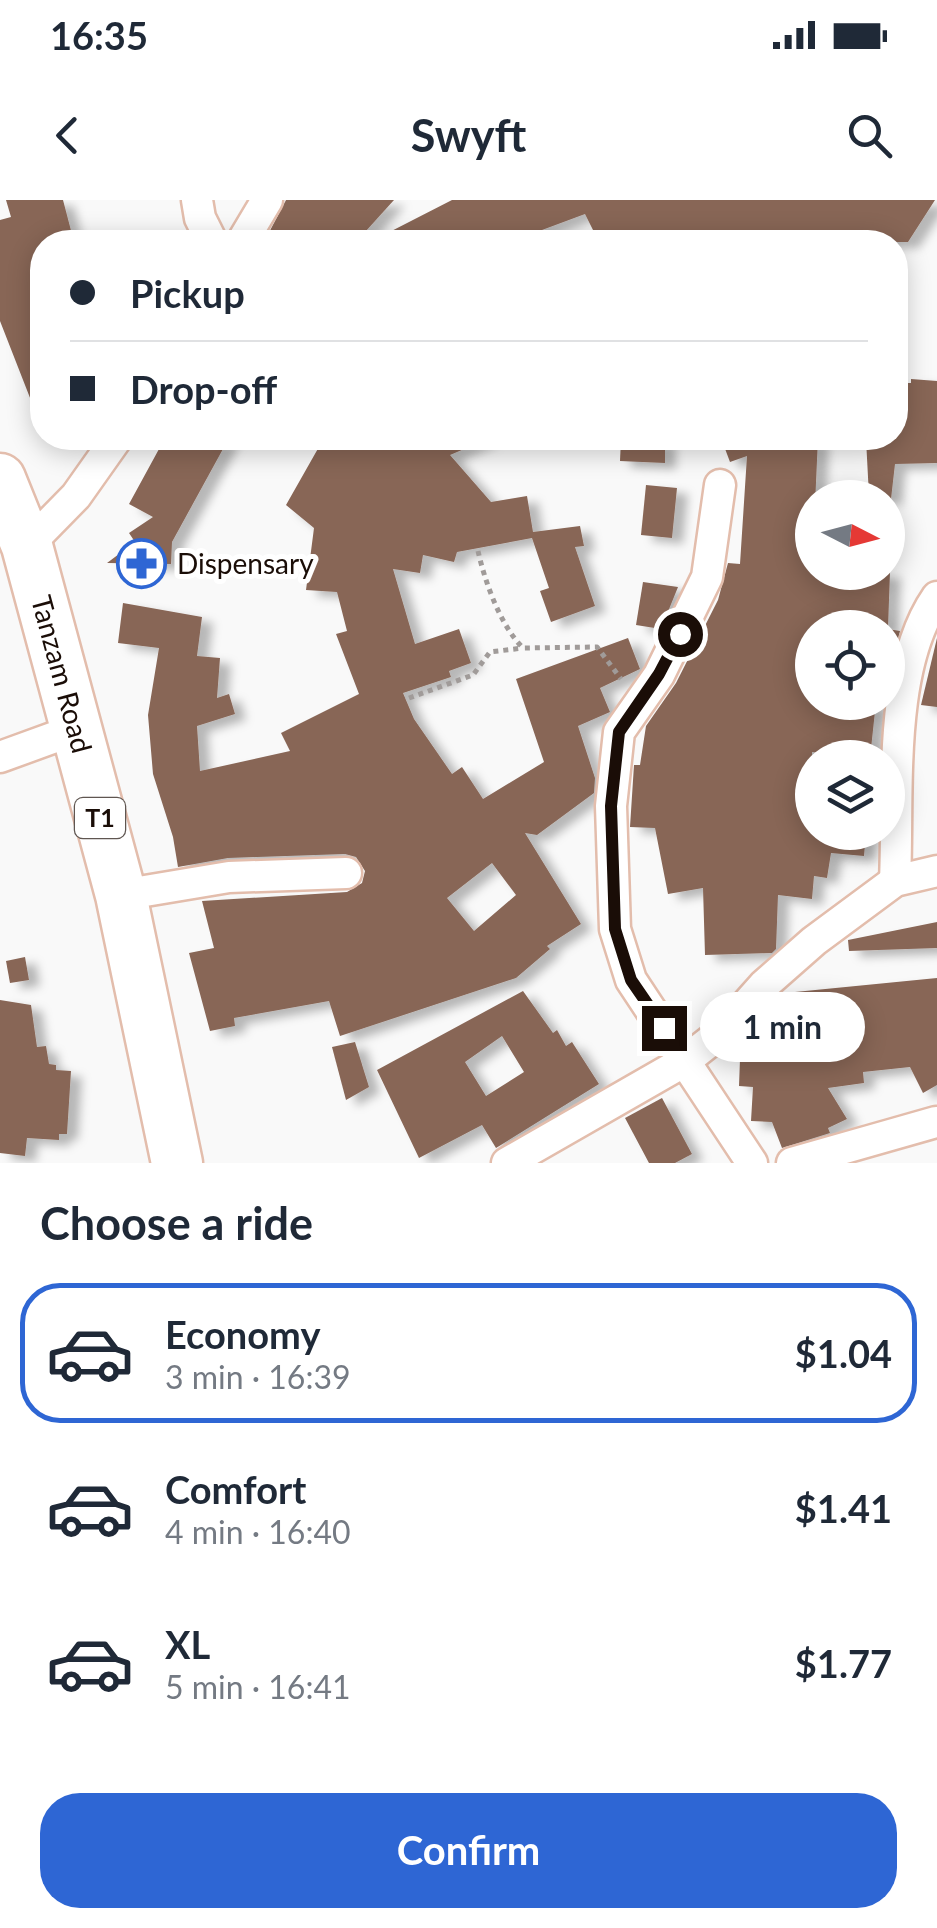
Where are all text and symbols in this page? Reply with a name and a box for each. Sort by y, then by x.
text: 16:35 [50,12,148,58]
icon: back [40,108,95,163]
text: Swyft [411,108,526,162]
icon: search [842,108,897,163]
text: Pickup [130,270,245,316]
text: Drop-off [130,366,277,412]
north arrow [795,480,905,590]
map controls [795,480,905,850]
pharmacy icon: Dispensary [116,538,168,590]
place label: Dispensary [177,546,314,580]
street label: Tanzam Road [25,591,100,756]
button: locate [795,610,905,720]
route start [658,612,703,657]
button: layers [795,740,905,850]
road number: T1 [75,798,125,838]
callout: 1 min [699,993,864,1063]
route end [642,1006,687,1051]
text: 1 min [743,1007,822,1046]
text: Choose a ride [40,1196,313,1250]
icon: car [45,1308,135,1398]
text: Economy [165,1311,320,1357]
text: $1.04 [795,1330,892,1376]
text: 3 min · 16:39 [165,1357,351,1396]
icon: car [45,1463,135,1553]
text: Comfort [165,1466,306,1512]
text: $1.41 [795,1485,892,1531]
text: 4 min · 16:40 [165,1512,351,1551]
icon: car [45,1618,135,1708]
text: XL [165,1621,210,1667]
text: $1.77 [795,1640,892,1686]
text: 5 min · 16:41 [165,1667,351,1706]
button: Confirm [40,1793,897,1908]

